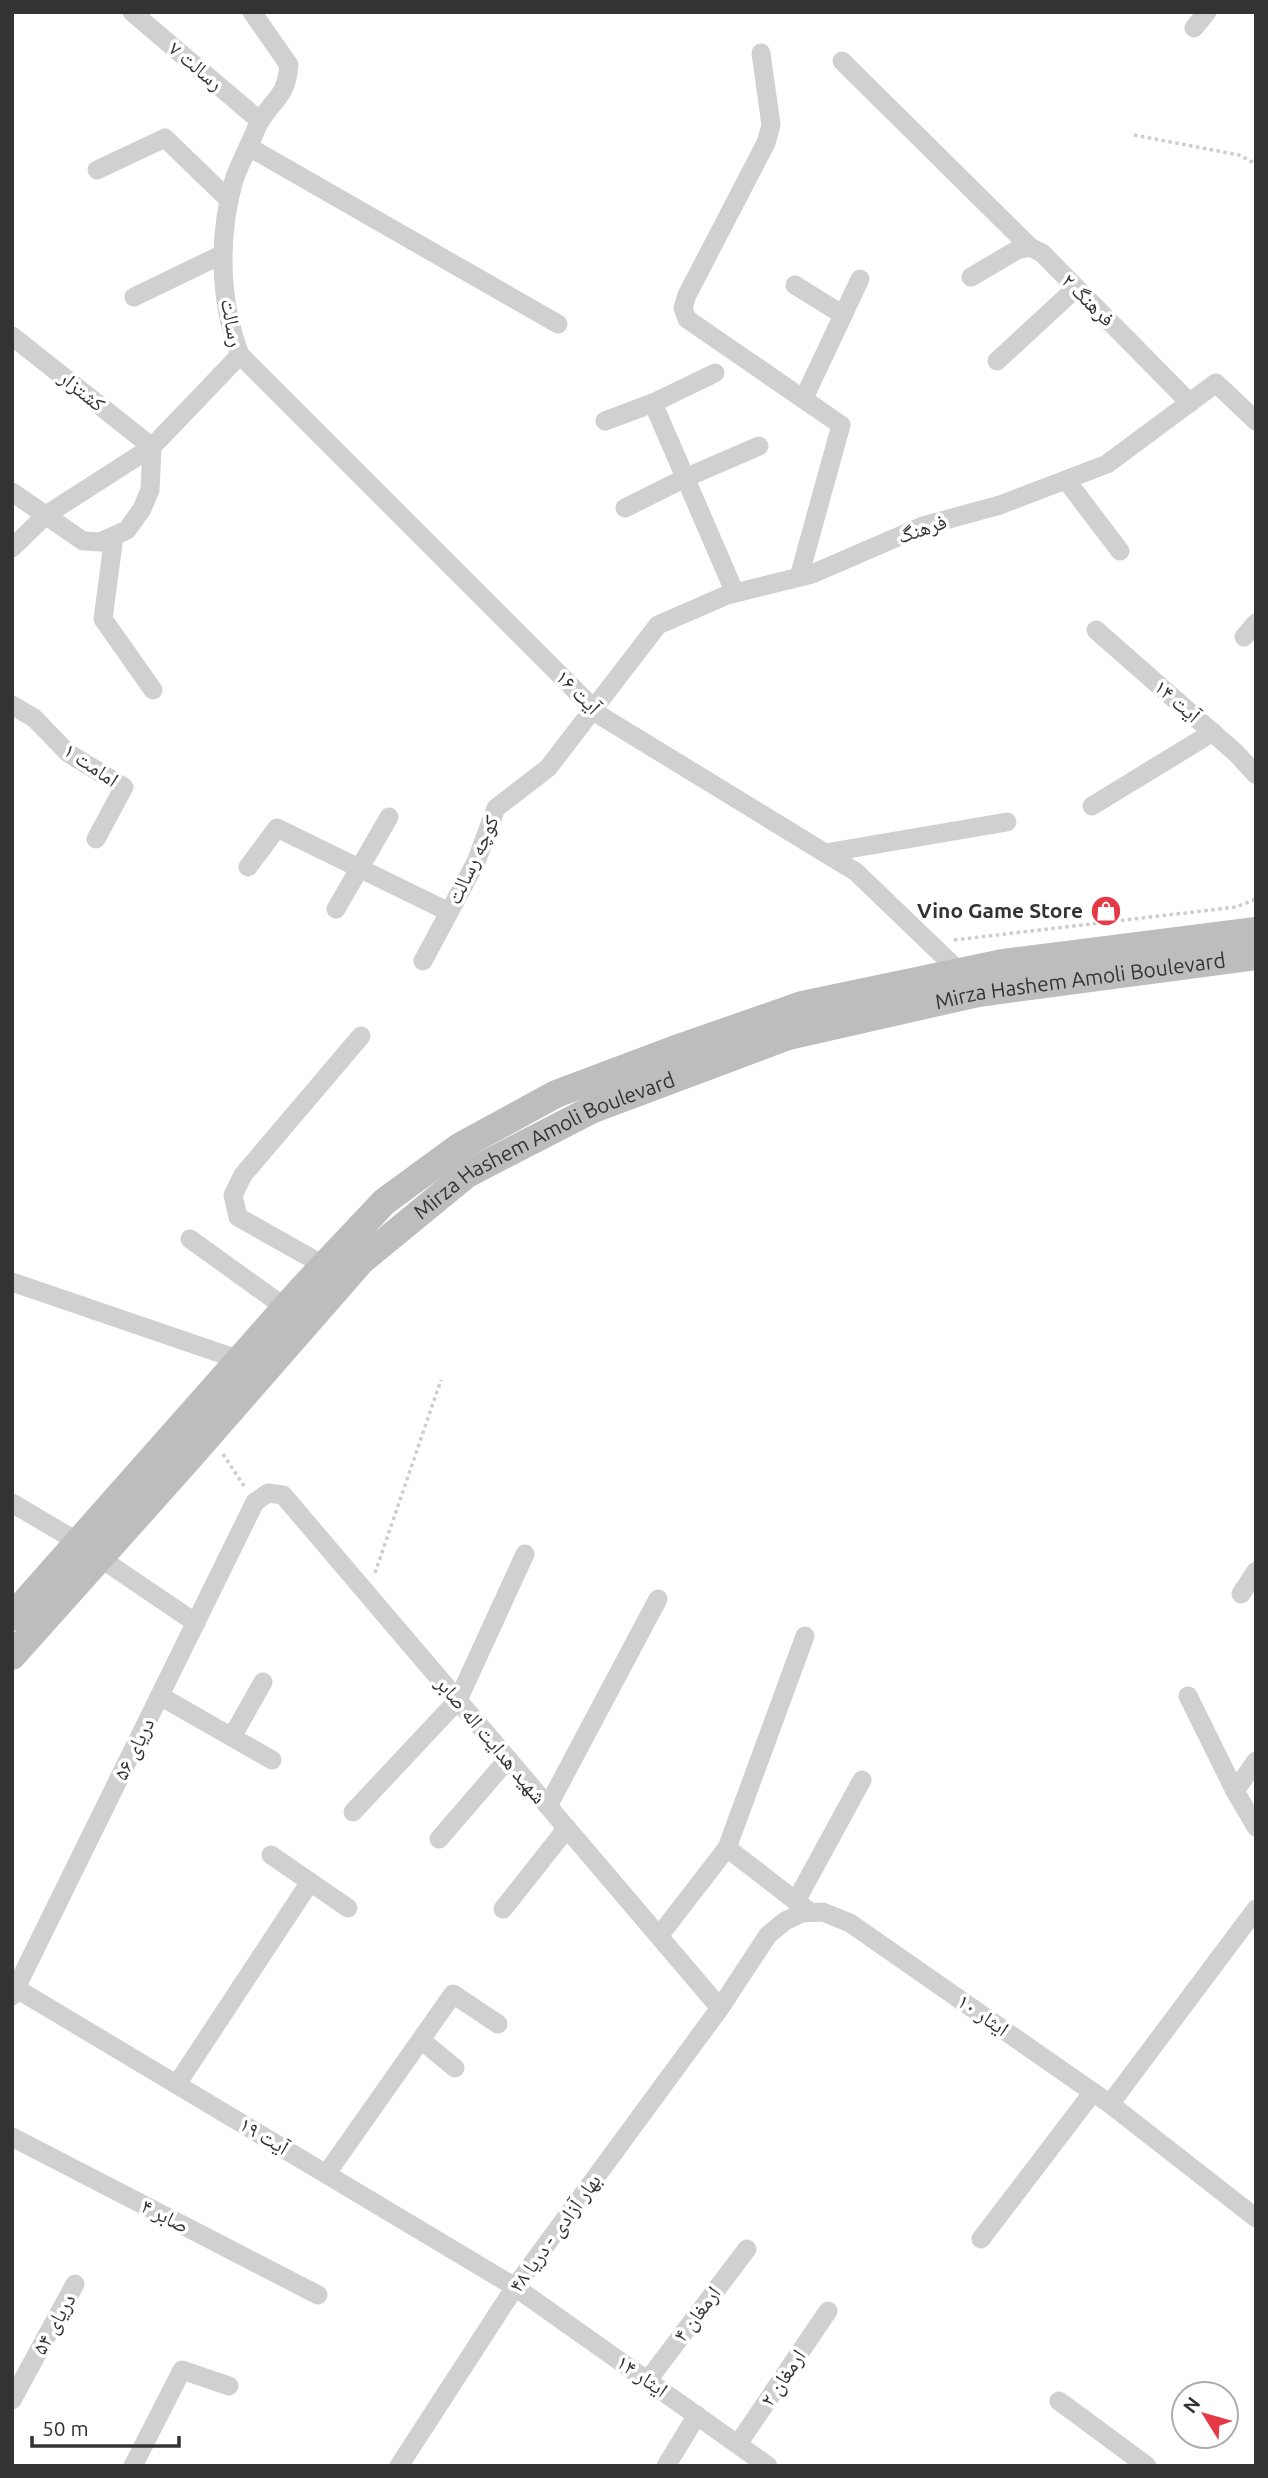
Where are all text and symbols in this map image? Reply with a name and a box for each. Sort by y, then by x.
street label: رسالت ۷ [165,36,229,95]
street label: فرهنگ ۲ [1057,268,1120,331]
street label: رسالت [217,297,249,349]
street label: کشتزار [54,364,111,416]
street label: فرهنگ [894,509,949,548]
street label: آیت ۱۶ [551,664,606,719]
street label: آيت ۱۴ [1150,674,1206,727]
street label: امامت ۱ [60,737,124,791]
street label: کوچه رسالت [441,811,504,908]
shop icon: Vino Game Store [1089,894,1123,928]
place label: Vino Game Store [917,898,1083,922]
street label: Mirza Hashem Amoli Boulevard [933,947,1227,1013]
street label: Mirza Hashem Amoli Boulevard [409,1067,678,1224]
street label: شهید هدایت اله صابر [430,1670,552,1809]
street label: دریای ۵۶ [108,1714,159,1784]
street label: ایثار ۱۰ [953,1988,1014,2041]
street label: آیت ۱۹ [235,2111,294,2160]
street label: بهار آزادی - دریا ۴۸ [503,2169,606,2297]
street label: صابر ۴ [137,2193,193,2238]
street label: ارمغان ۴ [668,2281,726,2346]
street label: دریای ۵۴ [27,2289,80,2359]
street label: ارمغان ۲ [755,2345,811,2411]
street label: ایثار ۱۴ [612,2349,673,2402]
north arrow [1170,2380,1240,2450]
text: N [1178,2392,1204,2417]
scale bar [32,2404,178,2448]
text: 50 m [42,2416,89,2440]

